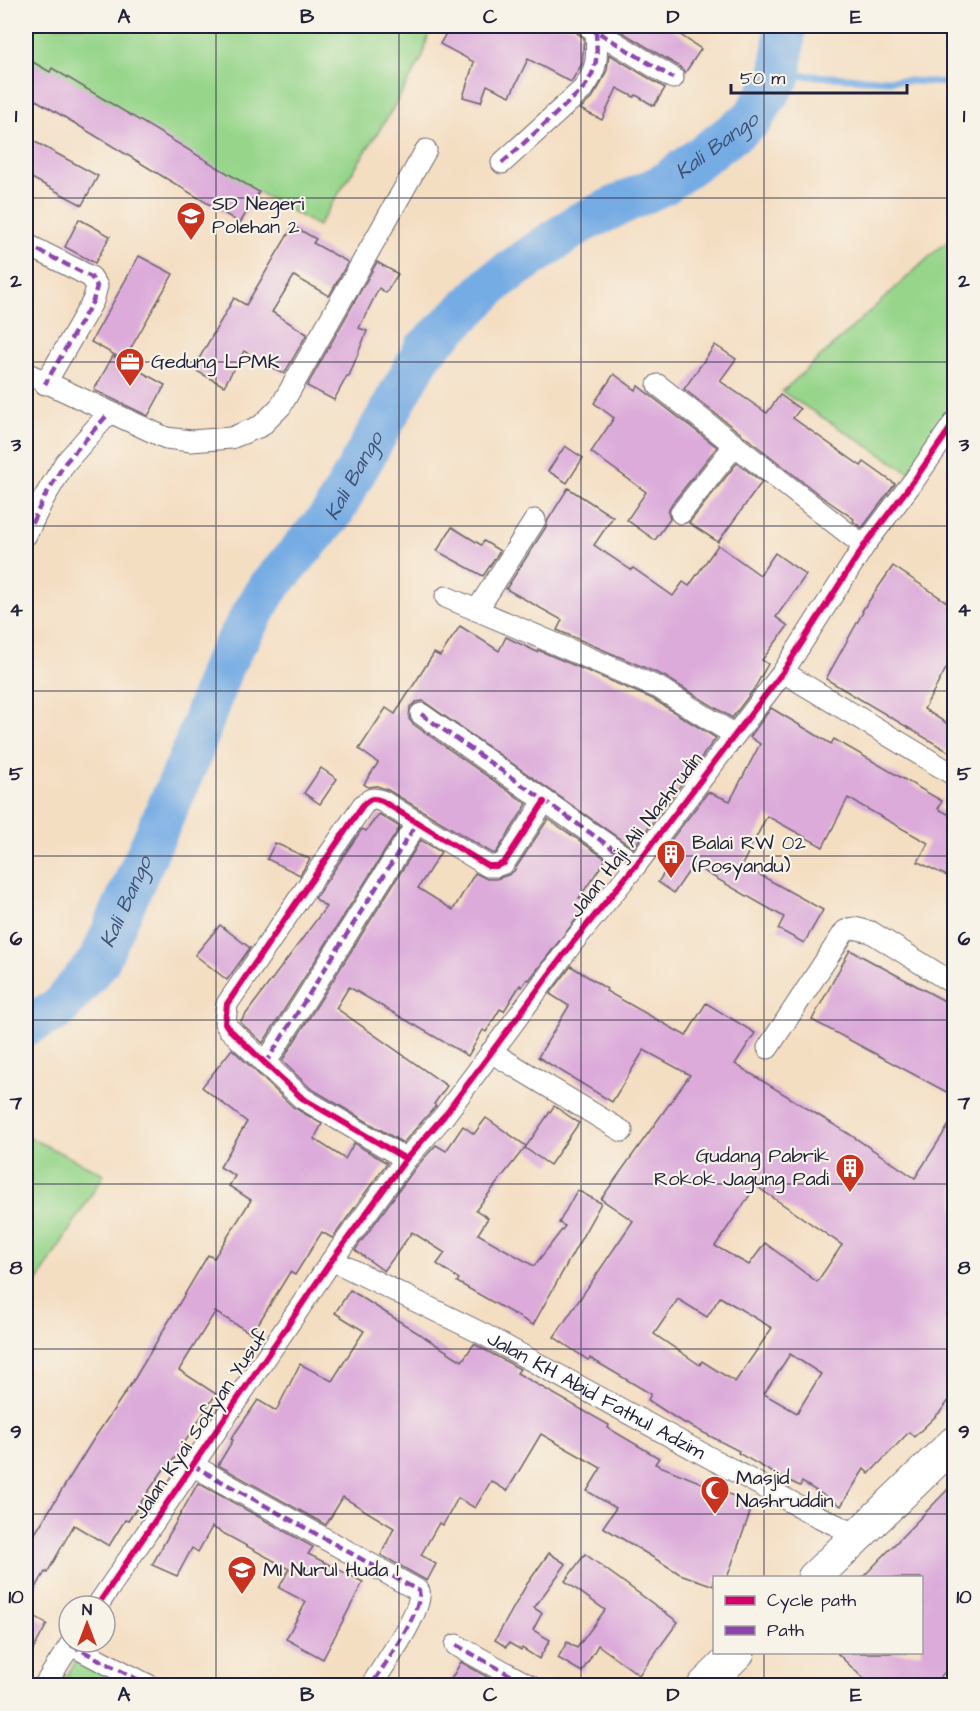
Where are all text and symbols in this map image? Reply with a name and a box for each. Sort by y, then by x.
text: A [118,3,131,31]
text: B [300,3,315,31]
text: C [483,3,498,31]
text: D [667,3,680,31]
text: E [850,3,862,31]
scale bar [731,57,906,95]
text: 50 m [740,66,785,91]
text: 1 [15,102,18,130]
text: 1 [963,102,966,130]
water label: Kali Bango [669,103,766,186]
place label: SD Negeri Polehan 2 [212,190,304,241]
school or university icon: SD Negeri Polehan 2 [175,200,207,242]
text: 2 [9,267,22,295]
text: 2 [957,267,970,295]
office icon: Gedung LPMK [114,346,146,388]
place label: Gedung LPMK [151,348,280,377]
water label: Kali Bango [317,424,391,525]
text: 3 [10,431,22,459]
text: 3 [958,431,970,459]
text: 4 [9,596,23,624]
text: 4 [957,596,971,624]
street label: Jalan Haji Ali Nashrudin [562,746,710,924]
text: 5 [9,760,24,788]
text: 5 [957,760,972,788]
place label: Balai RW 02 (Posyandu) [692,829,806,881]
building icon: Balai RW 02 (Posyandu) [655,838,687,880]
water label: Kali Bango [92,849,159,952]
text: 6 [10,925,23,953]
text: 6 [958,925,971,953]
text: 7 [9,1089,23,1117]
text: 7 [957,1089,971,1117]
place label: Gudang Pabrik Rokok Jagung Padi [654,1142,829,1194]
building icon: Gudang Pabrik Rokok Jagung Padi [834,1152,866,1194]
text: 8 [10,1254,23,1282]
text: 8 [958,1254,971,1282]
street label: Jalan Kyai Sofyan Yusuf [127,1323,276,1525]
street label: Jalan KH Abid Fathul Adzim [482,1325,711,1467]
text: 9 [10,1418,22,1446]
text: 9 [958,1418,970,1446]
place label: Masjid Nashruddin [736,1464,833,1515]
mosque icon: Masjid Nashruddin [699,1474,731,1516]
school or university icon: MI Nurul Huda 1 [226,1554,258,1596]
place label: MI Nurul Huda 1 [263,1556,399,1584]
legend [713,1576,923,1654]
text: 10 [8,1583,24,1611]
text: 10 [956,1583,972,1611]
text: Cycle path [767,1588,856,1614]
north arrow [57,1594,117,1654]
text: N [82,1599,92,1621]
text: Path [767,1618,804,1643]
text: A [118,1681,131,1709]
text: B [300,1681,315,1709]
text: C [483,1681,498,1709]
text: D [667,1681,680,1709]
text: E [850,1681,862,1709]

